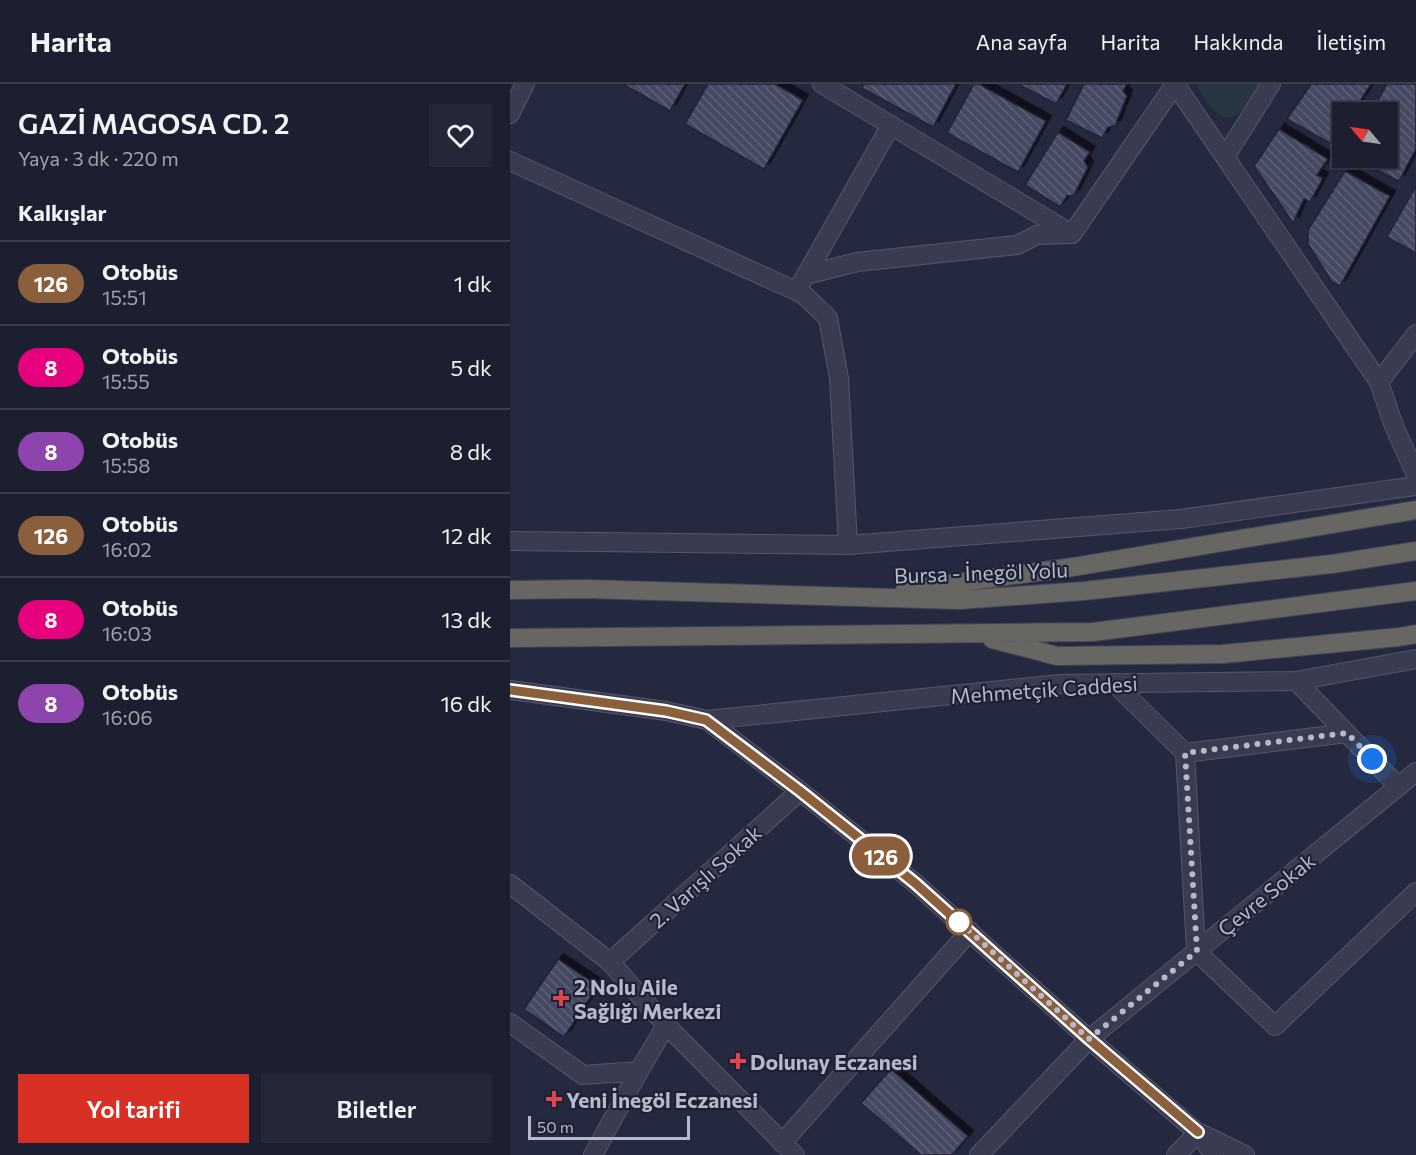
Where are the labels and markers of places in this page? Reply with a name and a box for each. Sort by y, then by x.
unlabelled marker [946,909,972,935]
place label: 2 Nolu Aile Sağlığı Merkezi [574,974,721,1023]
marker: 2 Nolu Aile Sağlığı Merkezi [552,989,570,1007]
place label: Dolunay Eczanesi [750,1049,918,1074]
marker: Dolunay Eczanesi [731,1054,745,1068]
place label: Yeni İnegöl Eczanesi [566,1087,758,1112]
marker: Yeni İnegöl Eczanesi [547,1092,561,1106]

